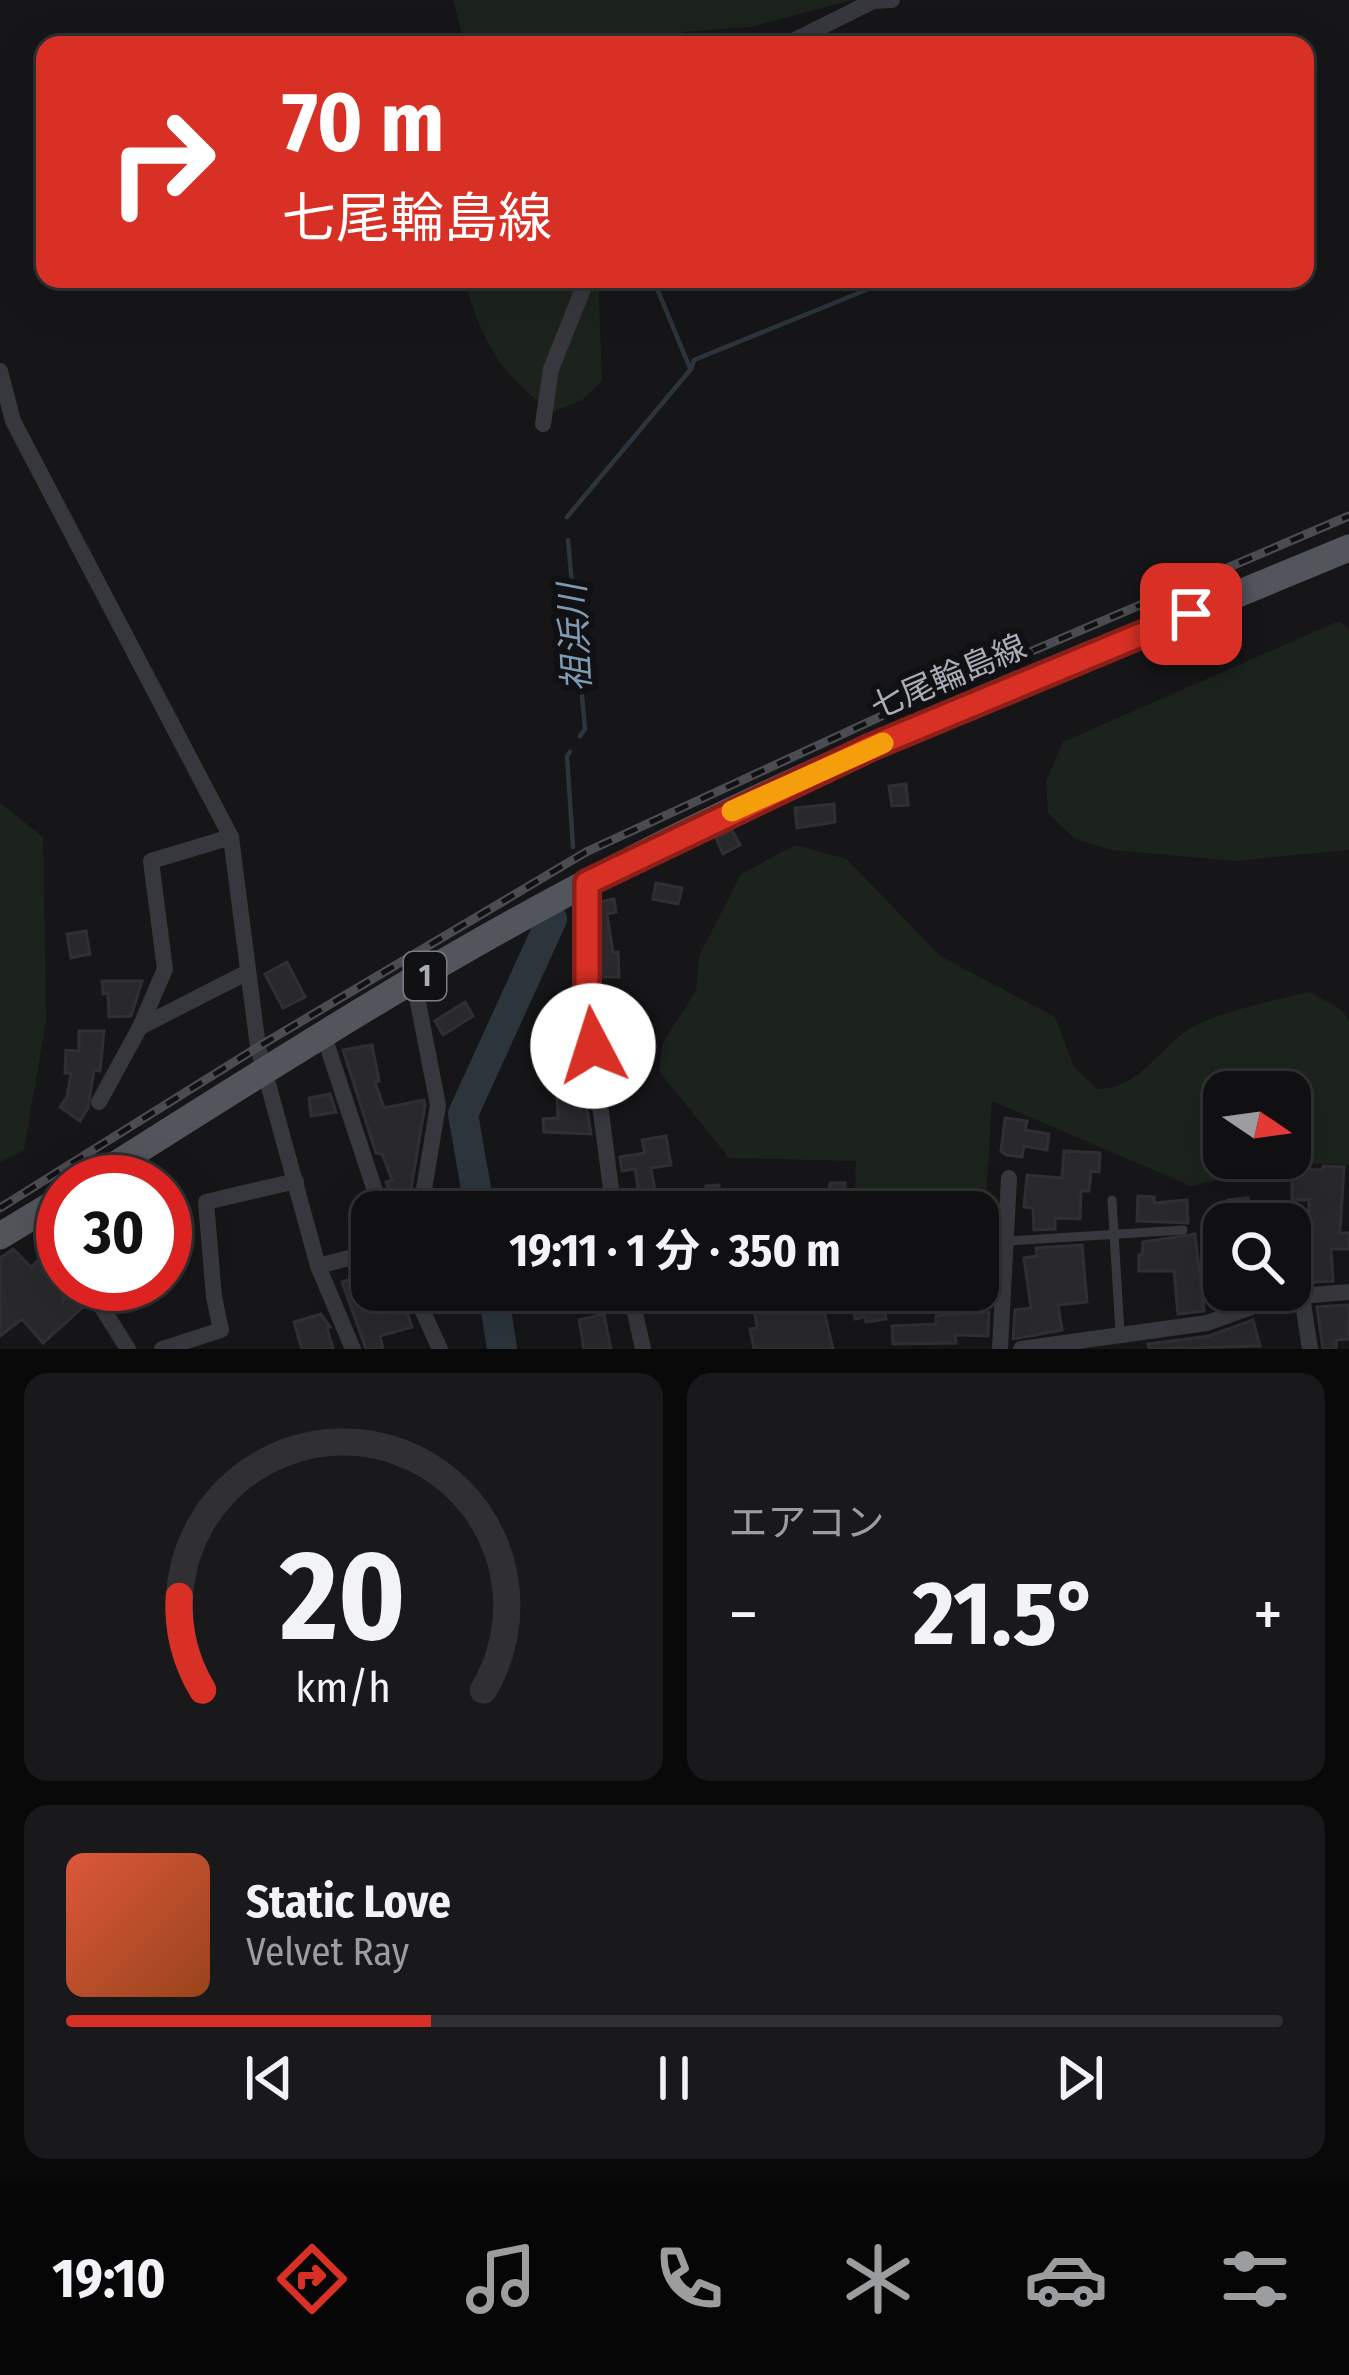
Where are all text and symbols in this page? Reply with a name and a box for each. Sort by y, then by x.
text: 70 m [282,72,444,173]
icon: right [84,84,240,240]
text: 七尾輪島線 [282,187,552,251]
pin [1140,563,1242,665]
water label: 祖浜川 [550,579,600,693]
icon: arrive [1158,581,1224,647]
street label: 七尾輪島線 [865,626,1032,728]
road number: 1 [404,952,446,1000]
position arrow [530,983,656,1109]
north arrow [1203,1071,1311,1179]
map controls [1203,1071,1311,1311]
speed limit sign: 30 [36,1155,192,1311]
button: search [1203,1203,1311,1311]
text: 19:11 · 1 分 · 350 m [509,1224,841,1278]
text: エアコン [729,1500,885,1546]
text: 20 [279,1522,406,1672]
text: 21.5° [913,1560,1098,1668]
text: − [729,1575,758,1654]
text: + [1253,1575,1283,1654]
text: km/h [295,1662,391,1713]
text: Static Love [246,1875,451,1929]
text: Velvet Ray [246,1929,409,1975]
icon: previous [236,2045,302,2111]
icon: pause [641,2045,707,2111]
icon: next [1047,2045,1113,2111]
icon: directions [270,2237,354,2321]
icon: music [459,2237,543,2321]
icon: phone [647,2237,731,2321]
icon: climate [836,2237,920,2321]
icon: car [1024,2237,1108,2321]
icon: filters [1213,2237,1297,2321]
text: 19:10 [52,2247,166,2311]

